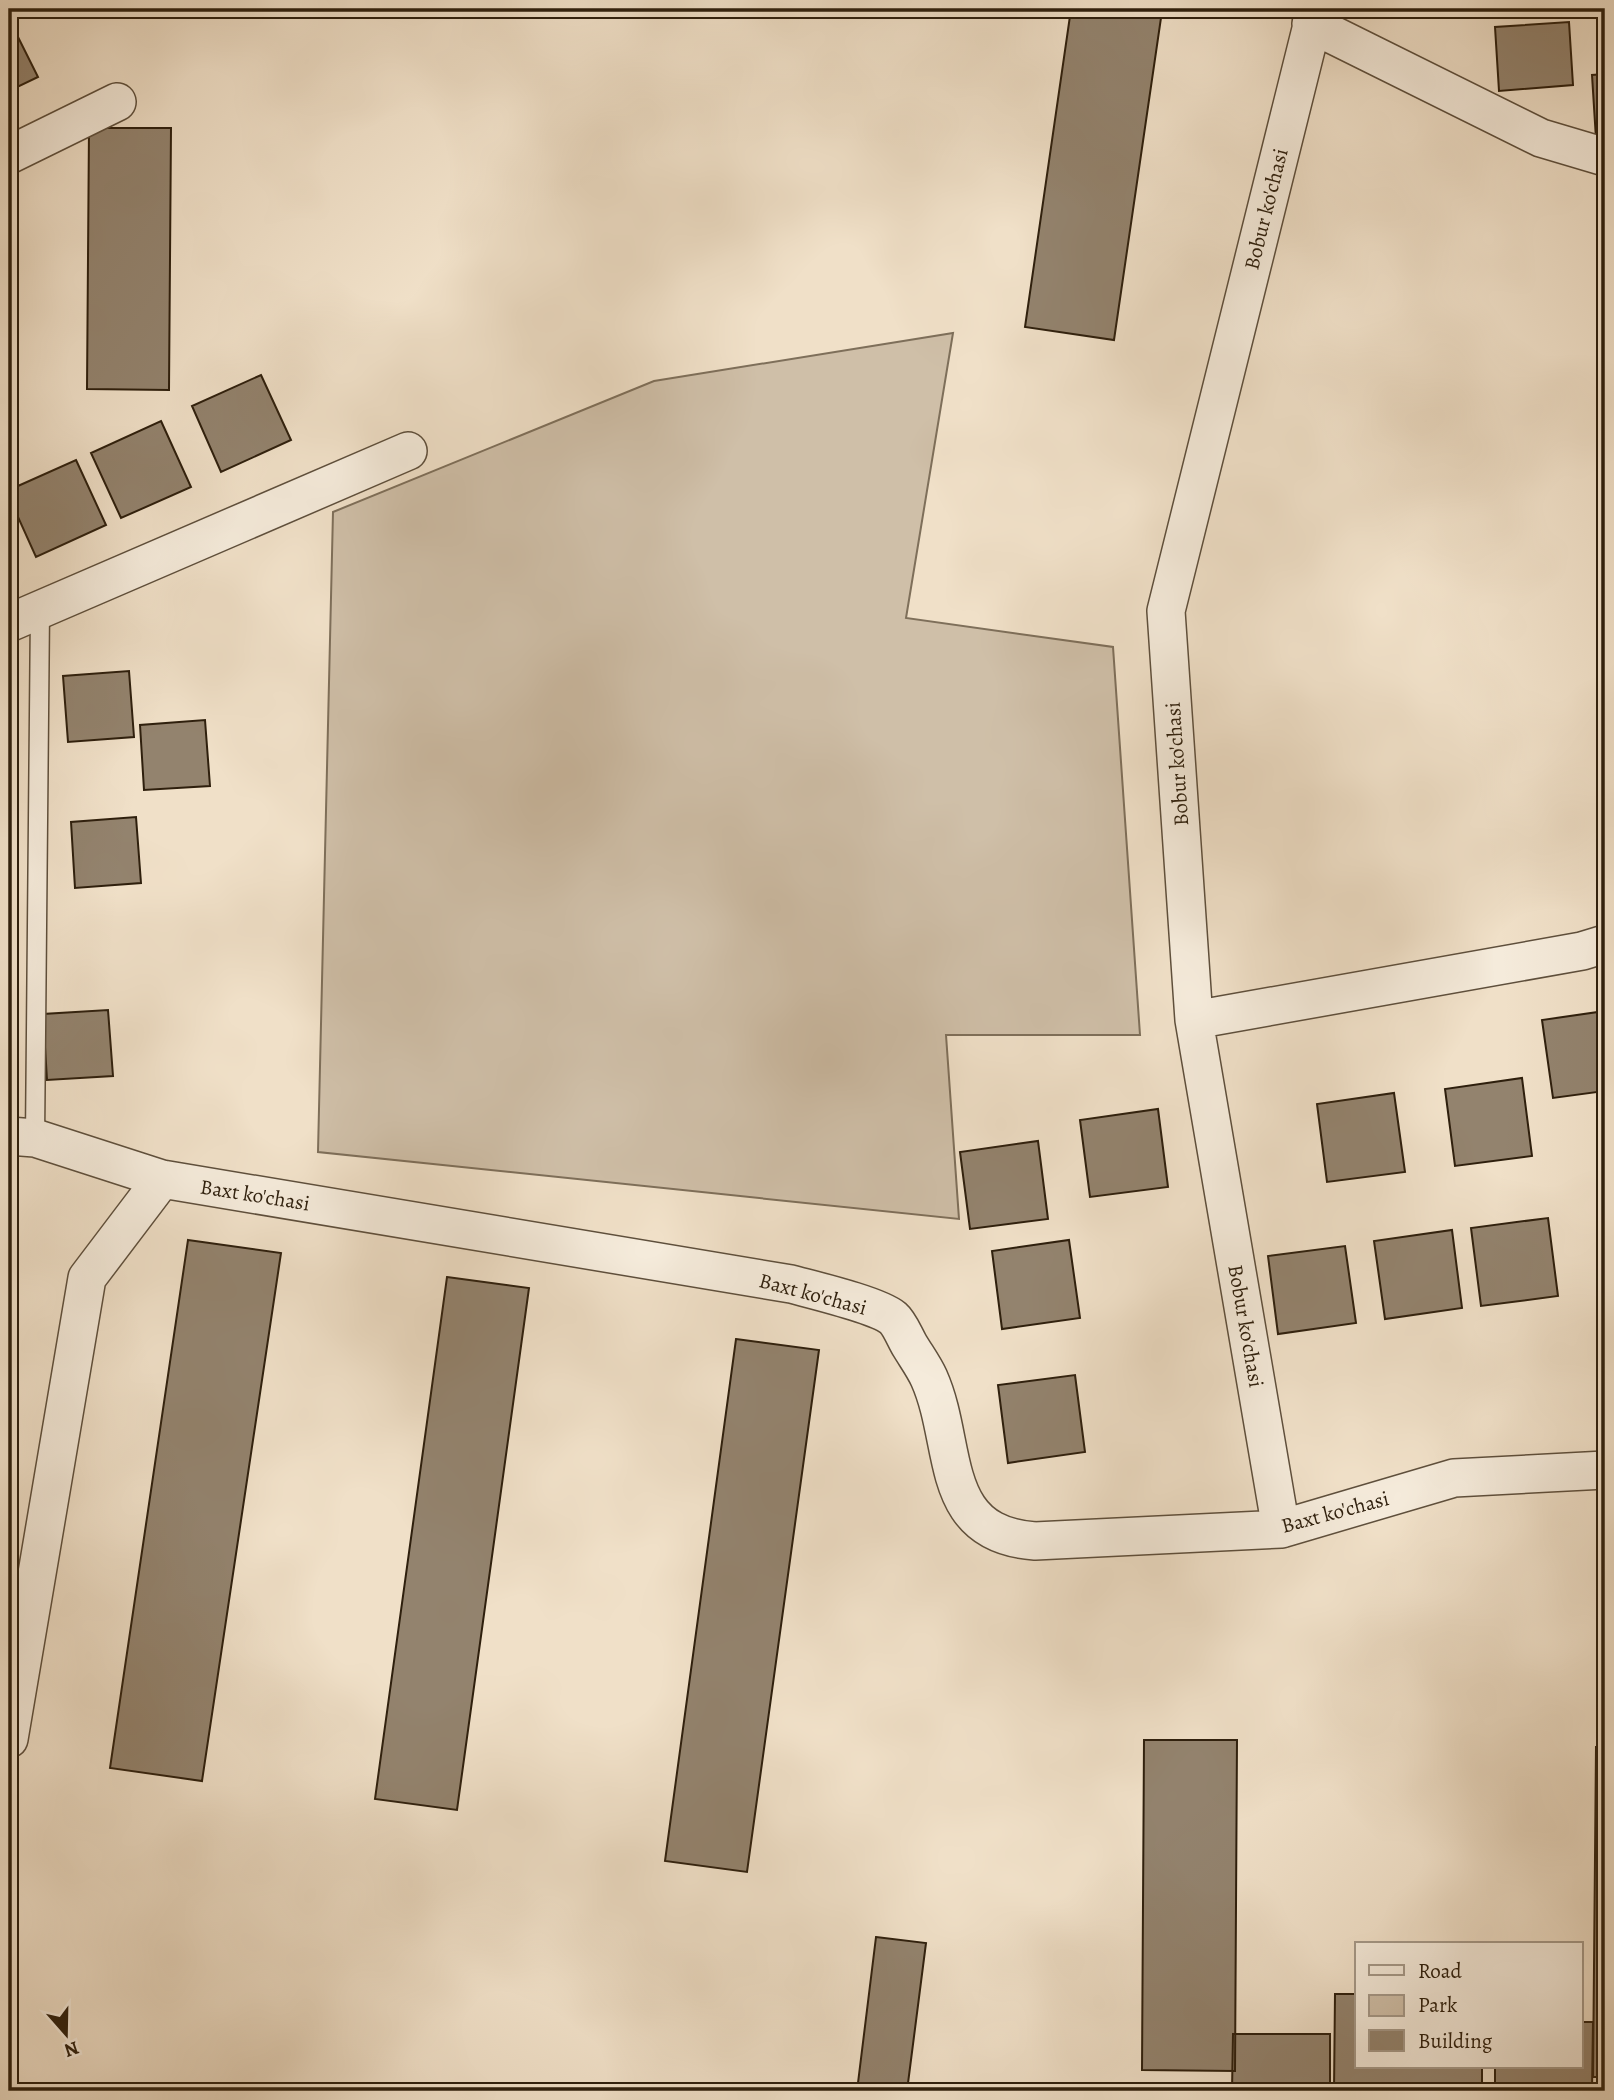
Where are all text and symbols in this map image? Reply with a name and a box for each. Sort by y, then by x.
street label: Bobur ko'chasi [1237,145,1295,273]
street label: Bobur ko'chasi [1159,701,1195,827]
street label: Baxt ko'chasi [198,1173,312,1217]
street label: Bobur ko'chasi [1221,1262,1271,1390]
street label: Baxt ko'chasi [756,1266,870,1322]
street label: Baxt ko'chasi [1278,1484,1392,1540]
legend [1355,1942,1582,2068]
text: Road [1418,1957,1462,1985]
text: Park [1418,1991,1458,2019]
north arrow [32,1998,102,2068]
text: Building [1418,2027,1493,2055]
text: N [60,2034,82,2064]

